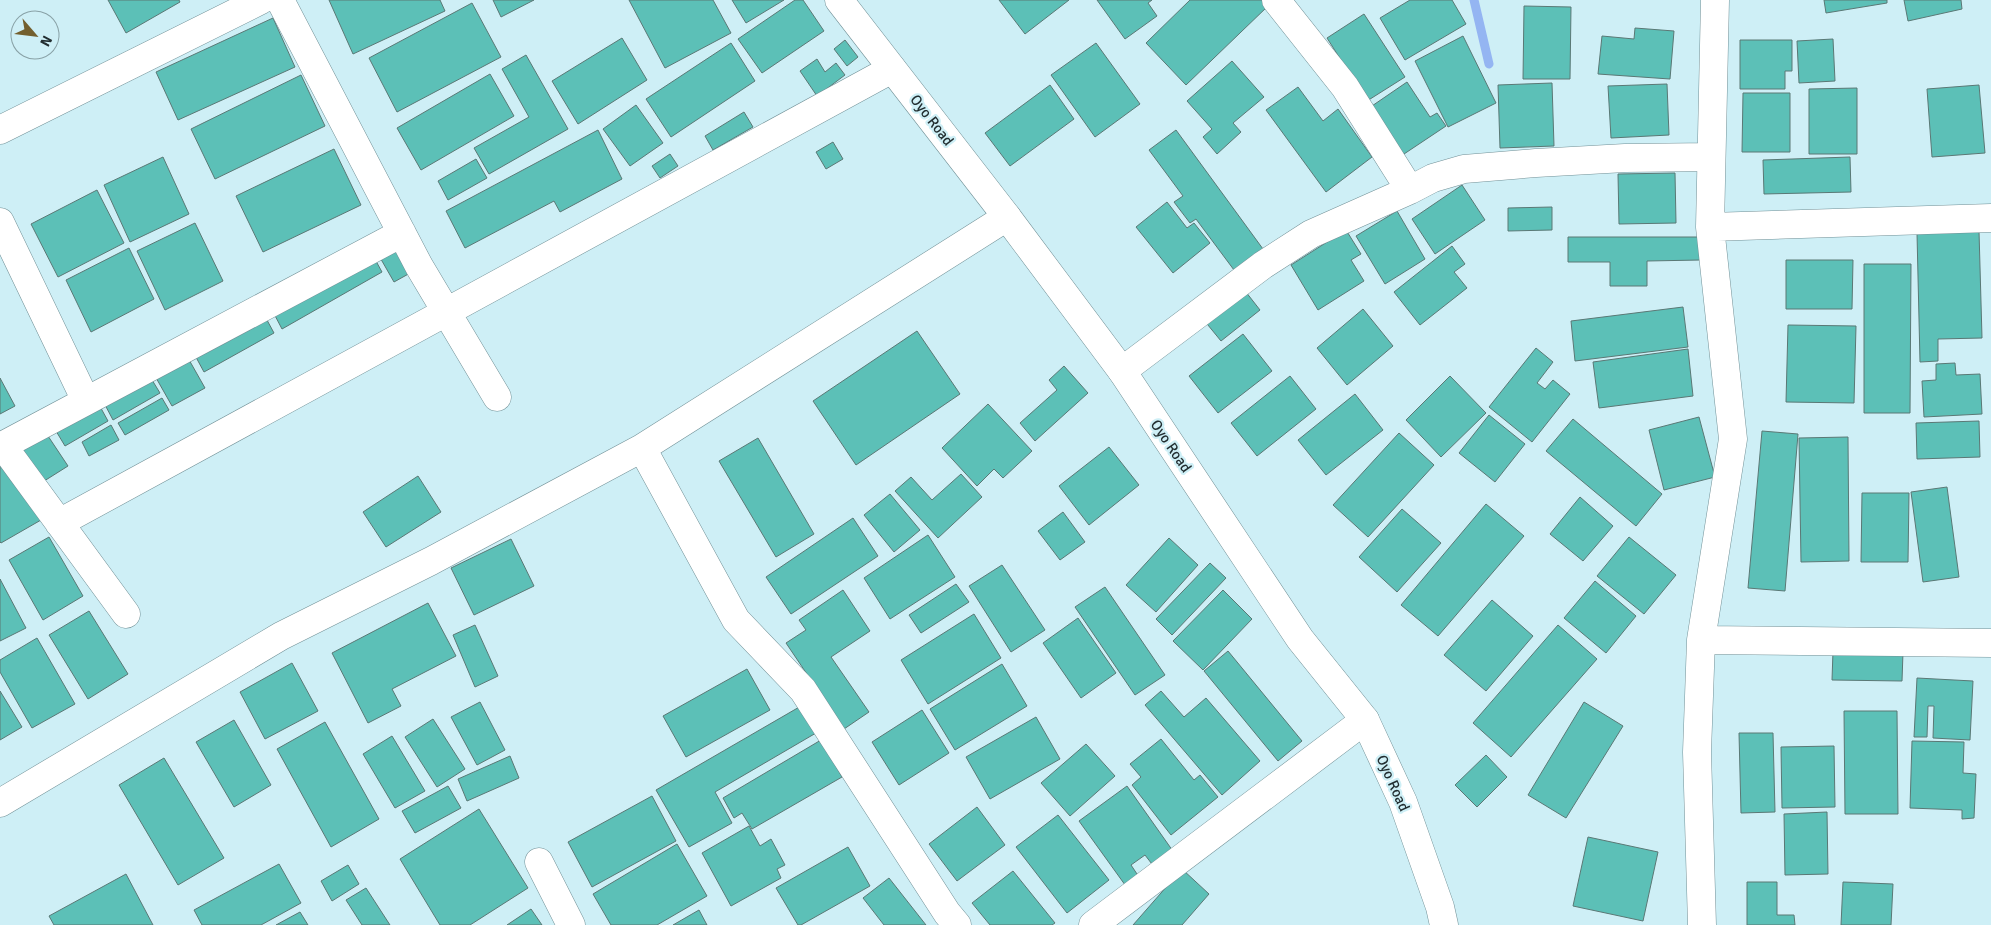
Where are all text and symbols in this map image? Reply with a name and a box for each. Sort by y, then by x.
north arrow [10,10,60,60]
text: N [36,33,56,49]
street label: Oyo Road [906,91,958,149]
street label: Oyo Road [1147,416,1195,476]
street label: Oyo Road [1373,752,1413,814]

